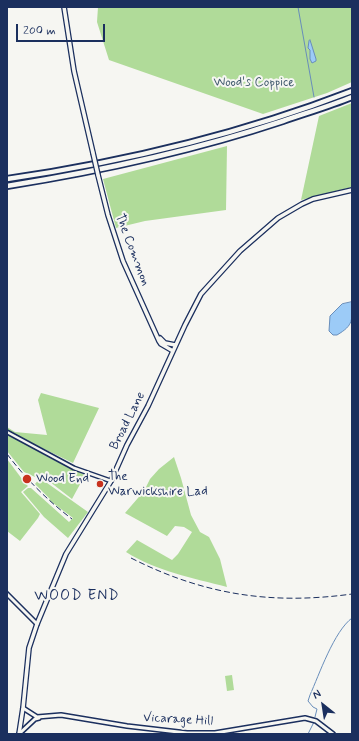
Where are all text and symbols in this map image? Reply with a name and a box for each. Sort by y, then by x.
scale bar [18,16,107,42]
text: 200 m [23,23,56,39]
park label: Wood's Coppice [214,75,294,91]
street label: The Common [111,212,153,288]
street label: Broad Lane [107,390,149,452]
place label: The Warwickshire Lad [108,469,208,500]
place label: Wood End [36,471,89,487]
marker: Wood End [21,473,33,485]
marker: The Warwickshire Lad [95,479,105,489]
district label: WOOD END [35,588,119,606]
north arrow [303,685,343,725]
text: N [310,687,324,703]
street label: Vicarage Hill [143,710,213,730]

